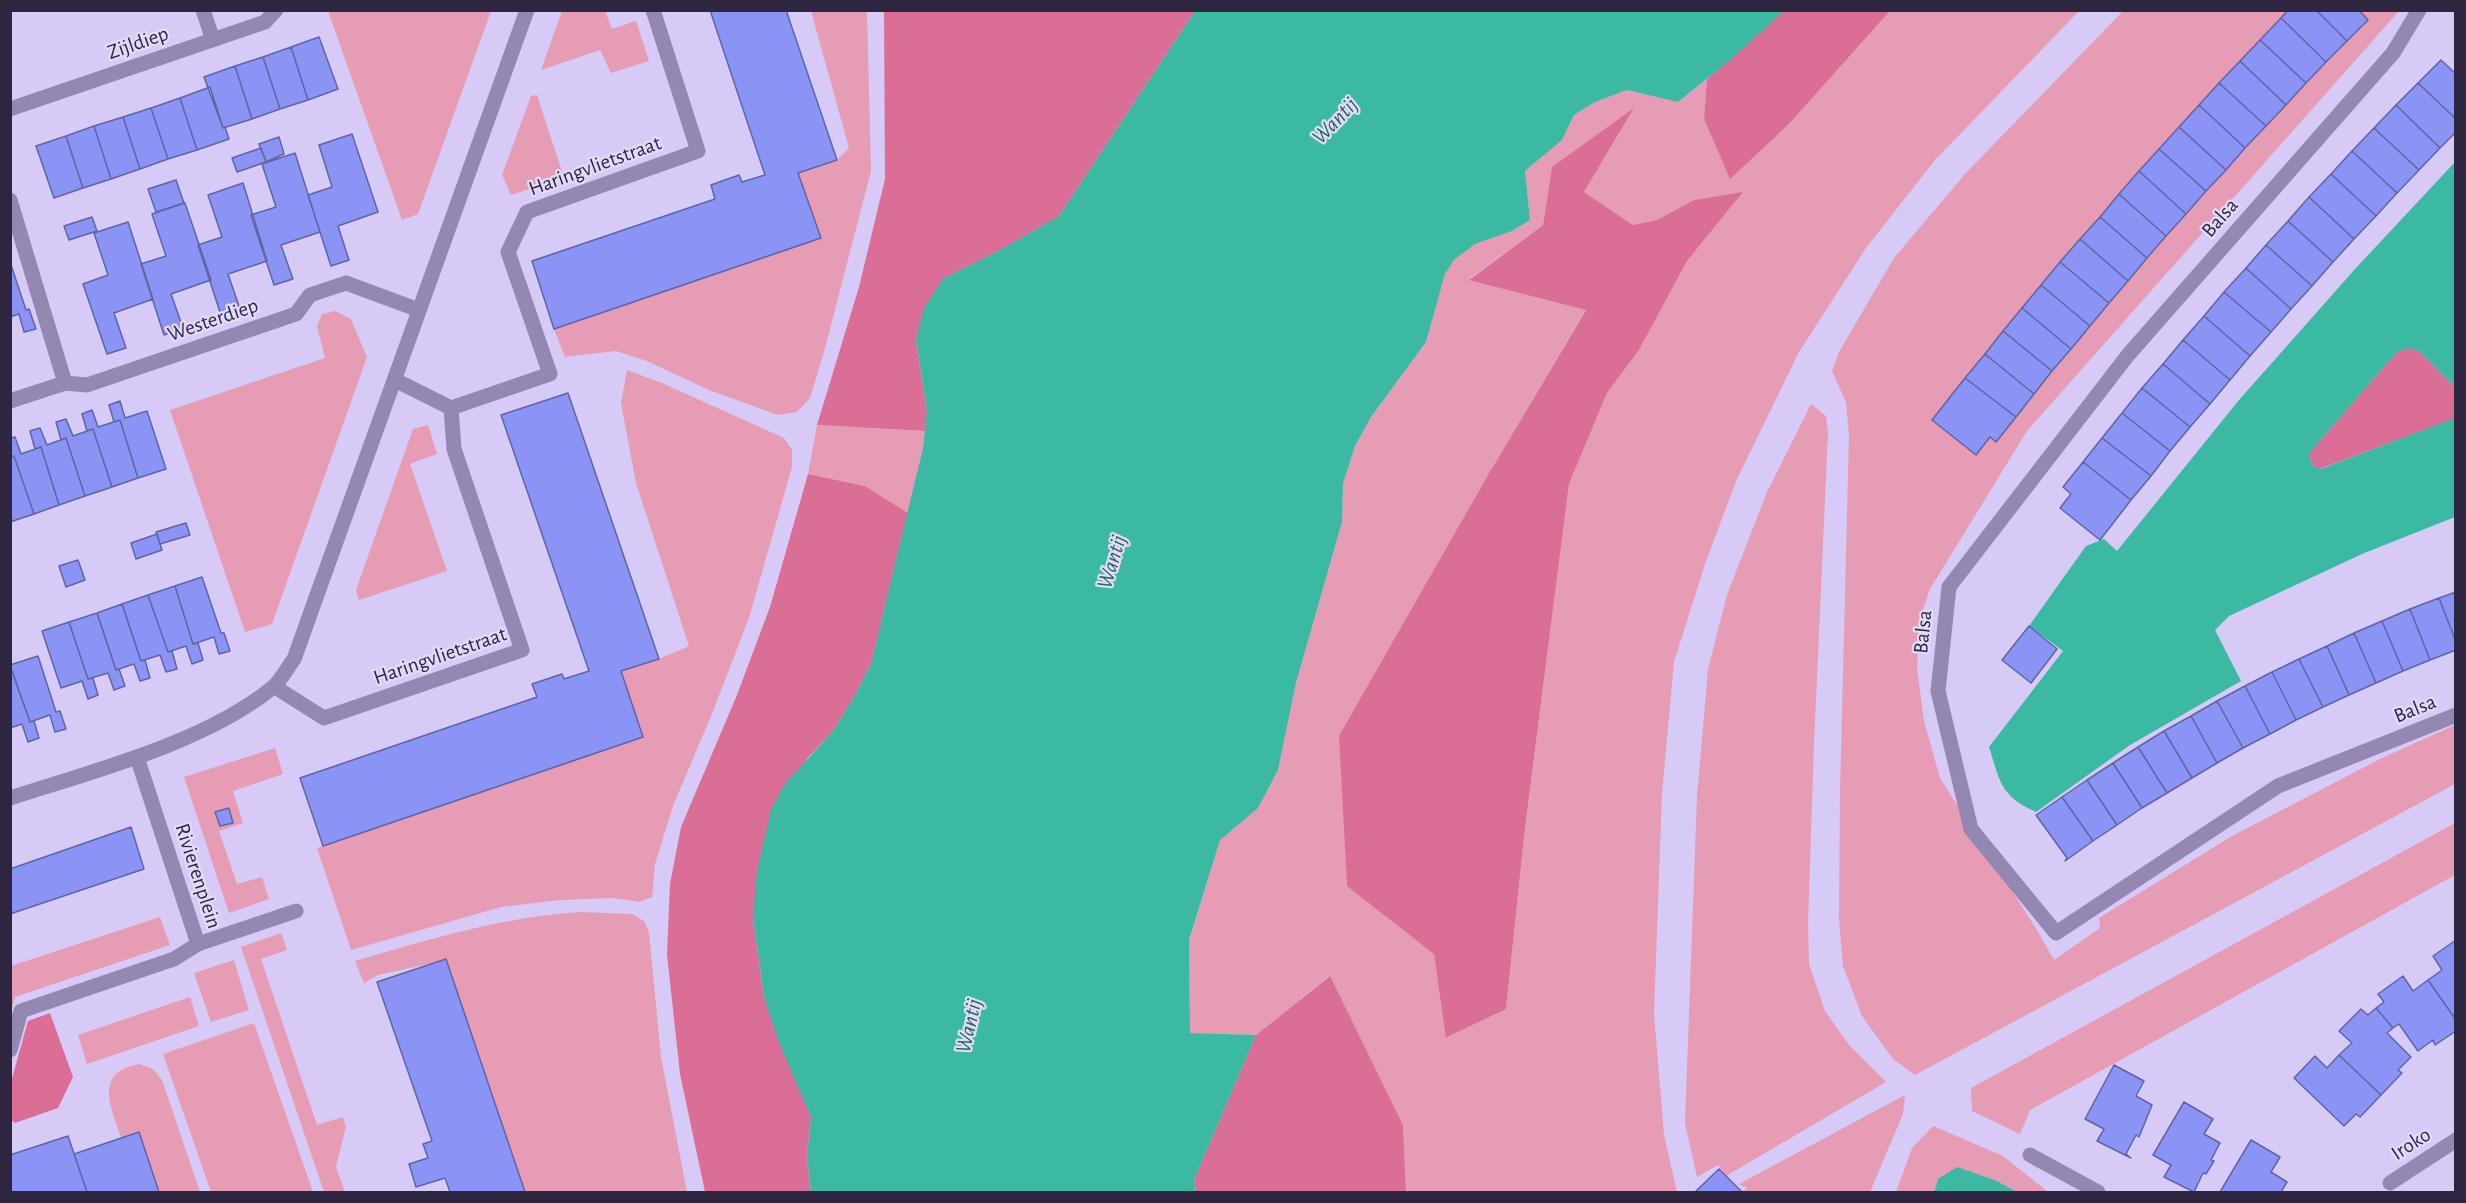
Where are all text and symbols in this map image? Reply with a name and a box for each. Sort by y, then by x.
street label: Zijldiep [104,21,172,65]
water label: Wantij [1307,92,1363,150]
street label: Haringvlietstraat [525,130,665,202]
street label: Balsa [2196,193,2244,243]
street label: Westerdiep [164,293,262,347]
water label: Wantij [1091,532,1133,592]
street label: Balsa [1908,609,1938,655]
street label: Haringvlietstraat [370,621,510,691]
street label: Balsa [2390,689,2440,729]
street label: Rivierenplein [169,820,227,932]
water label: Wantij [950,996,988,1056]
street label: Iroko [2387,1122,2435,1166]

